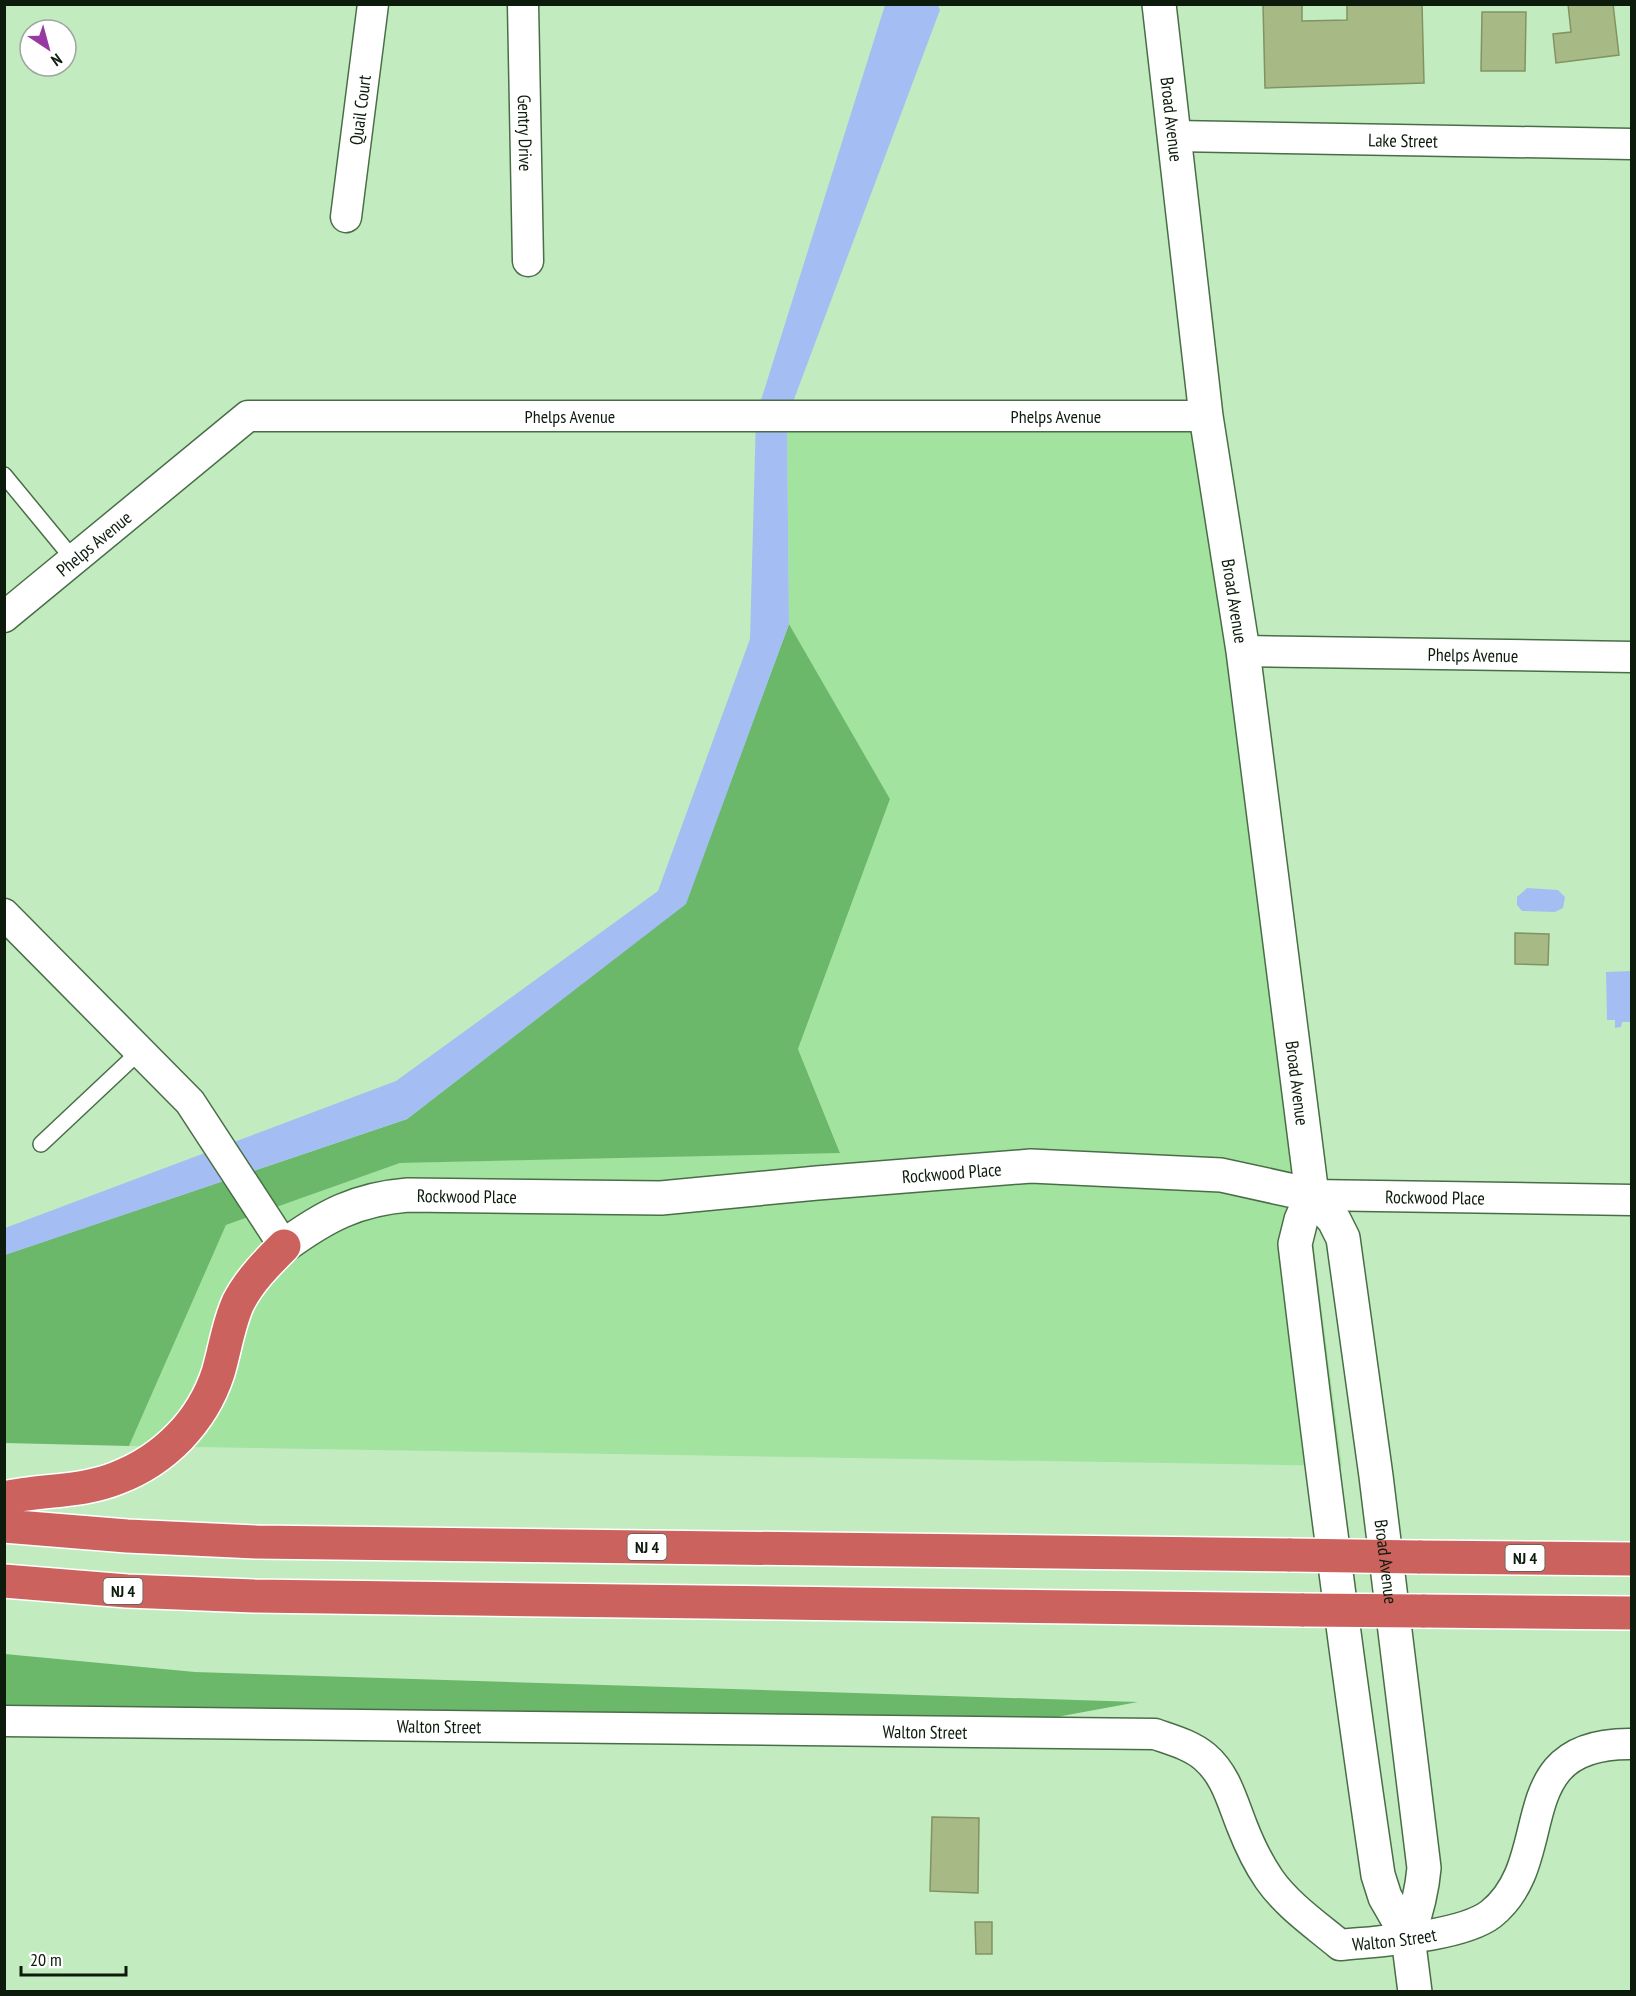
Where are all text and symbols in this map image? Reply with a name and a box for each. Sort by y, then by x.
north arrow [18,18,78,78]
text: N [47,50,66,71]
street label: Quail Court [344,73,375,146]
street label: Broad Avenue [1156,76,1188,163]
street label: Gentry Drive [513,94,538,172]
street label: Lake Street [1368,128,1438,152]
street label: Phelps Avenue [525,405,615,428]
street label: Phelps Avenue [1011,405,1101,428]
street label: Phelps Avenue [51,506,136,581]
street label: Broad Avenue [1217,557,1253,645]
street label: Phelps Avenue [1428,642,1518,667]
street label: Broad Avenue [1281,1039,1315,1127]
street label: Rockwood Place [901,1157,1002,1188]
street label: Rockwood Place [417,1184,517,1208]
street label: Rockwood Place [1385,1185,1485,1209]
street label: Broad Avenue [1370,1518,1403,1605]
road number: NJ 4 [628,1534,666,1560]
road number: NJ 4 [1506,1545,1544,1571]
road number: NJ 4 [104,1578,142,1604]
street label: Walton Street [397,1714,481,1738]
street label: Walton Street [883,1719,967,1743]
street label: Walton Street [1351,1922,1438,1955]
scale bar [21,1939,126,1977]
text: 20 m [30,1948,62,1971]

